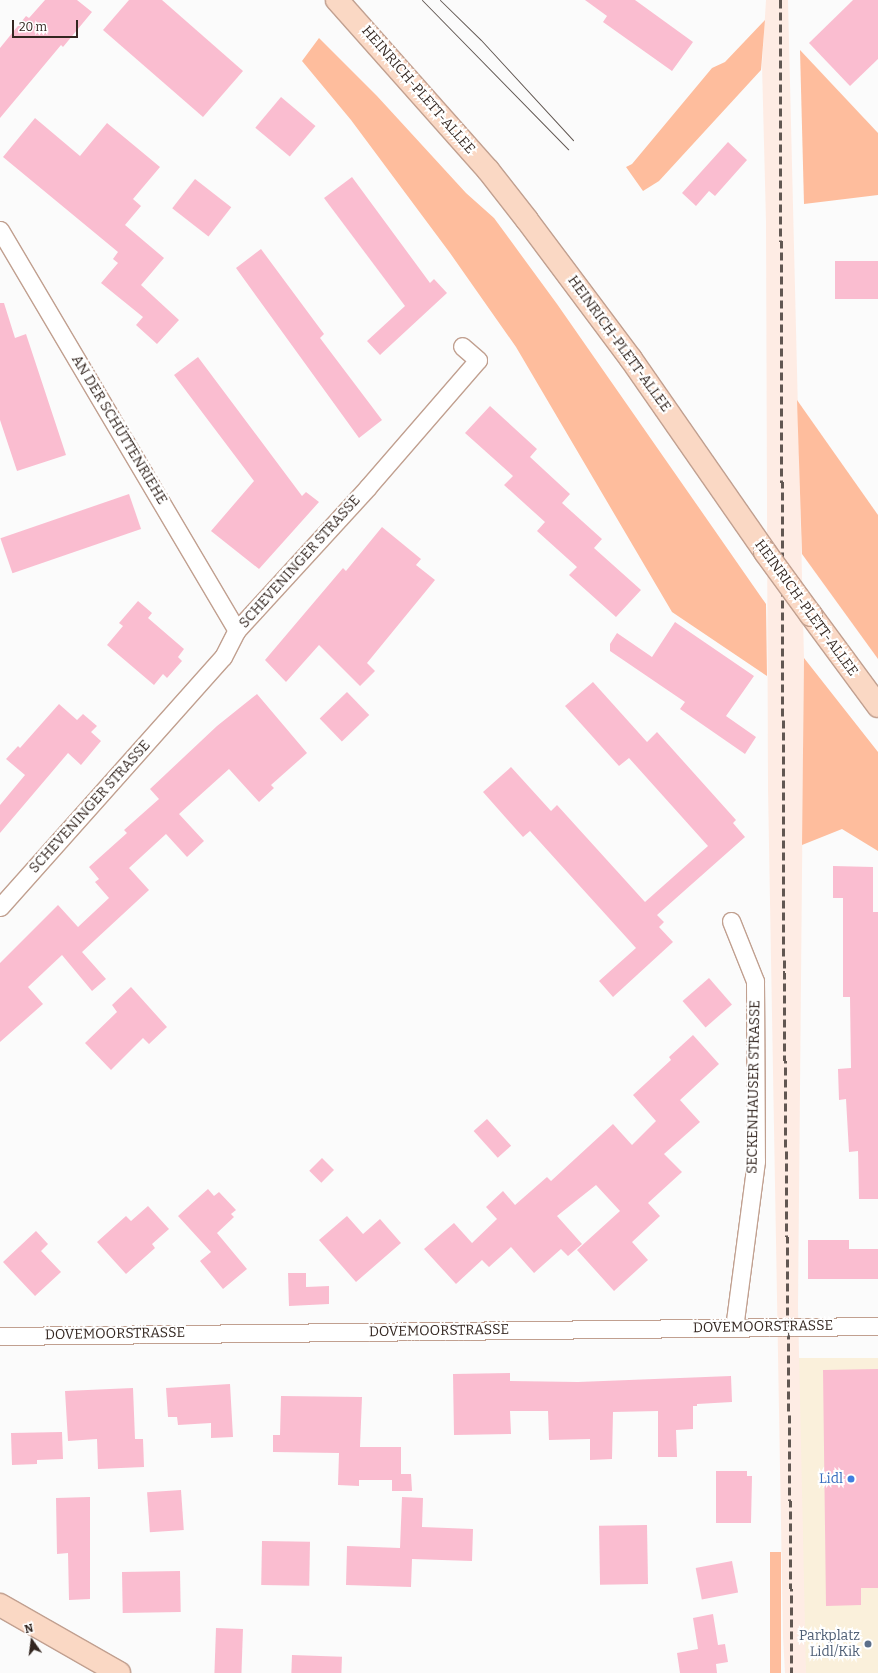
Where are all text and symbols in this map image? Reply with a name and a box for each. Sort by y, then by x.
scale bar [14,12,80,38]
text: 20 m [19,20,47,34]
street label: HEINRICH-PLETT-ALLEE [358,23,478,157]
street label: HEINRICH-PLETT-ALLEE [564,273,674,415]
street label: AN DER SCHÜTTENRIEHE [68,352,170,508]
street label: SCHEVENINGER STRASSE [236,492,364,632]
street label: HEINRICH-PLETT-ALLEE [751,537,861,679]
street label: SCHEVENINGER STRASSE [26,737,154,877]
street label: SECKENHAUSER STRASSE [744,1000,764,1174]
street label: DOVEMOORSTRASSE [693,1317,833,1337]
street label: DOVEMOORSTRASSE [369,1321,509,1341]
street label: DOVEMOORSTRASSE [45,1324,185,1344]
place label: Lidl [819,1471,843,1487]
marker: Lidl [846,1474,856,1484]
north arrow [12,1621,52,1661]
text: N [23,1622,35,1636]
place label: Parkplatz Lidl/Kik [799,1628,860,1660]
marker: Parkplatz Lidl/Kik [863,1639,873,1649]

